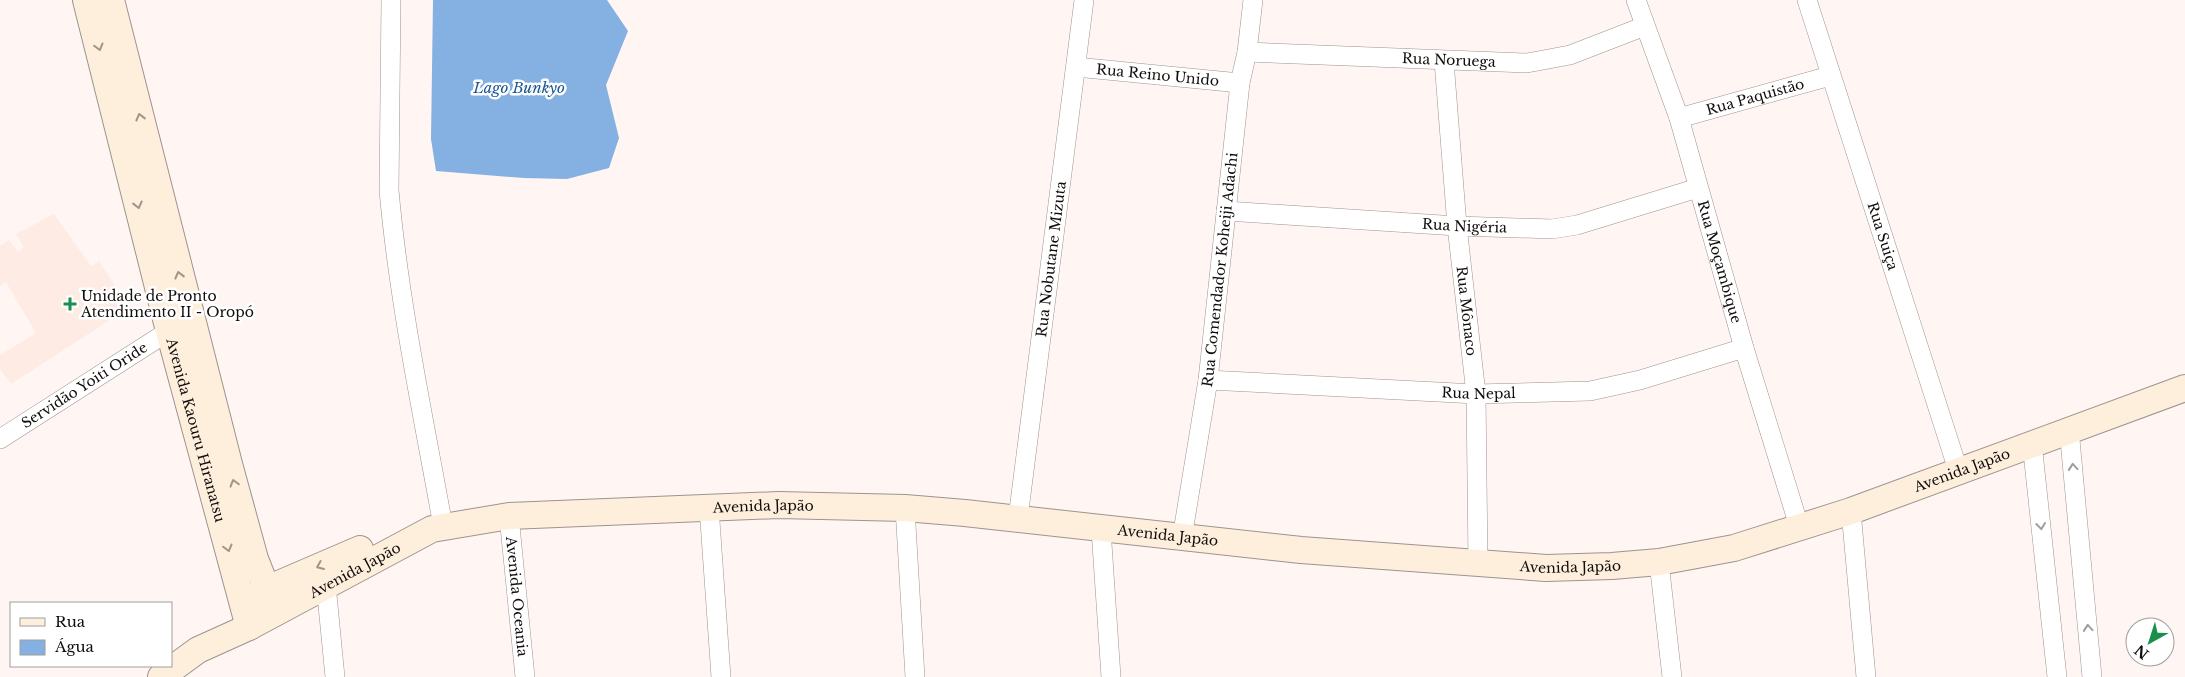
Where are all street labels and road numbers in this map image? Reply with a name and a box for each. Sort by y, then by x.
street label: Rua Noruega [1402,49,1496,71]
street label: Rua Reino Unido [1095,60,1220,90]
street label: Rua Paquistão [1704,75,1806,119]
street label: Rua Comendador Koheiji Adachi [1198,151,1241,388]
street label: Rua Nobutane Mizuta [1032,180,1070,338]
street label: Rua Moçambique [1694,198,1746,325]
street label: Rua Suiça [1863,200,1902,273]
street label: Rua Nigéria [1422,215,1507,237]
street label: Rua Mônaco [1453,265,1481,357]
street label: Avenida Kaouru Hiranatsu [162,335,229,525]
street label: Servidão Yoiti Oride [18,338,151,432]
street label: Rua Nepal [1441,383,1516,403]
street label: Avenida Japão [1910,444,2012,496]
street label: Avenida Japão [711,496,814,517]
street label: Avenida Japão [1116,521,1219,550]
street label: Avenida Oceania [502,535,532,658]
street label: Avenida Japão [305,538,404,602]
street label: Avenida Japão [1518,556,1622,577]

